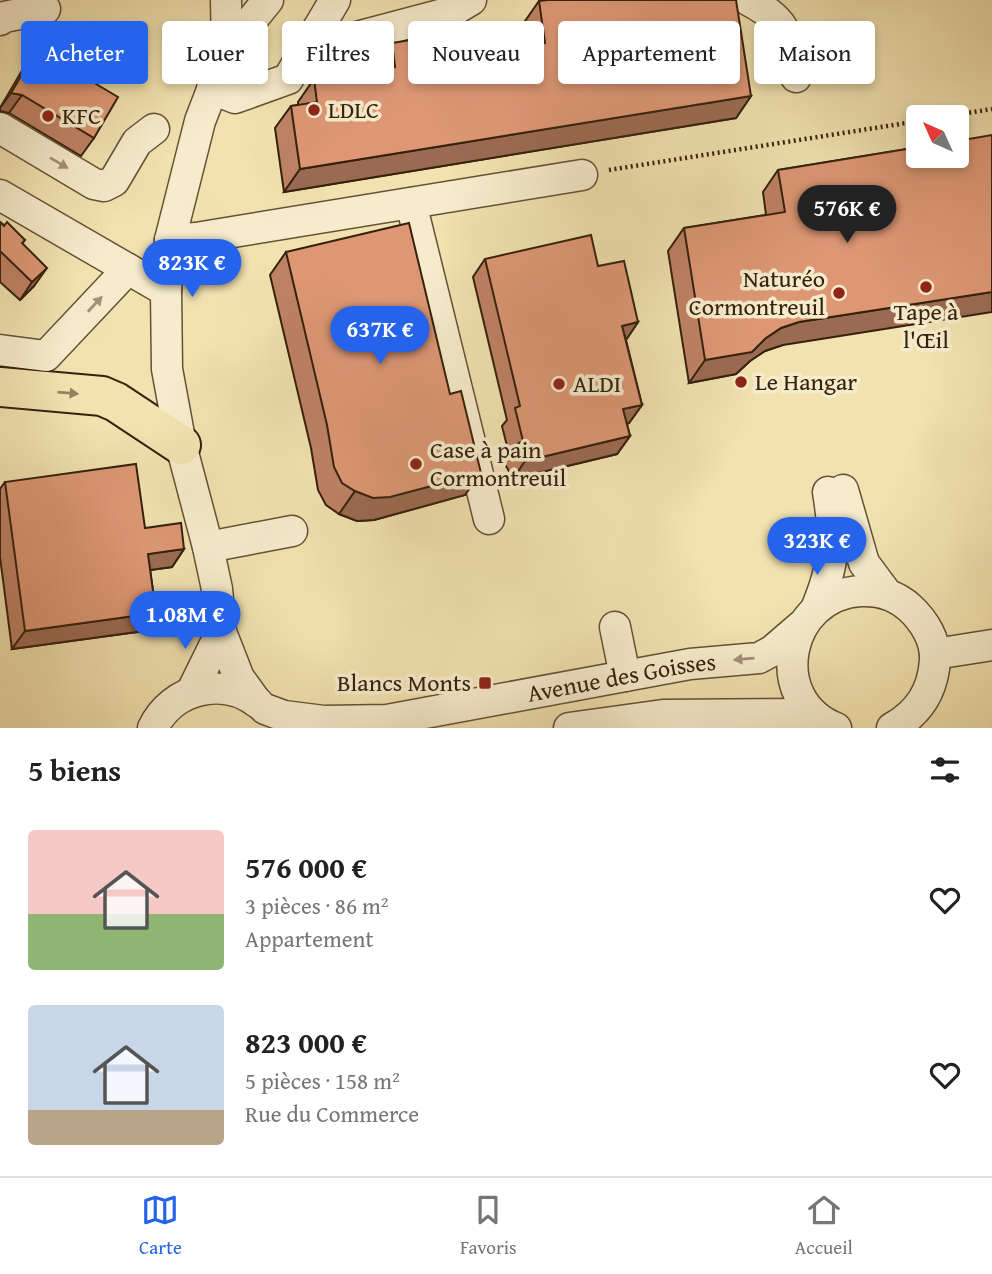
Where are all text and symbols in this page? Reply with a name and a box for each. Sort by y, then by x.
chip: Acheter [21,21,148,84]
chip: Louer [162,21,268,84]
chip: Filtres [282,21,394,84]
chip: Nouveau [408,21,544,84]
chip: Appartement [558,21,740,84]
chip: Maison [754,21,875,84]
place label: LDLC [328,92,379,127]
place label: KFC [62,98,101,133]
marker: LDLC [306,102,322,118]
north arrow [906,105,970,168]
map controls [906,105,969,168]
marker: KFC [40,108,56,124]
one-way arrow [49,156,68,169]
pin: 576K € [790,186,904,245]
text: 576K € [813,191,881,224]
pin: 823K € [135,240,249,299]
text: 823K € [158,245,226,278]
place label: Naturéo Cormontreuil [689,261,825,324]
marker: Tape à l'Œil [918,279,934,295]
marker: Naturéo Cormontreuil [831,285,847,301]
place label: Tape à l'Œil [894,294,959,357]
one-way arrow [86,296,102,313]
pin: 637K € [323,306,437,366]
text: 637K € [346,312,414,345]
place label: Le Hangar [755,364,857,399]
place label: ALDI [573,366,621,401]
marker: Le Hangar [733,374,749,390]
marker: ALDI [551,376,567,392]
one-way arrow [57,388,79,399]
place label: Case à pain Cormontreuil [430,432,566,495]
marker: Case à pain Cormontreuil [408,456,424,472]
pin: 323K € [760,518,874,577]
text: 323K € [783,523,851,556]
pin: 1.08M € [120,592,250,651]
text: 1.08M € [145,597,225,630]
street label: Avenue des Goisses [524,644,717,711]
one-way arrow [733,654,755,665]
place label: Blancs Monts [337,665,471,700]
marker: Blancs Monts [477,675,493,691]
text: 5 biens [28,748,121,792]
icon: filters [926,751,964,789]
text: 576 000 € [245,845,367,889]
icon: home [84,858,168,942]
icon: heart [926,881,964,919]
text: 3 pièces · 86 m² [245,889,389,922]
text: Appartement [245,922,374,955]
text: 823 000 € [245,1020,367,1064]
icon: home [84,1033,168,1117]
icon: heart [926,1056,964,1094]
text: 5 pièces · 158 m² [245,1064,400,1097]
text: Rue du Commerce [245,1097,419,1130]
tab: Carte [139,1191,182,1261]
tab: Favoris [460,1191,517,1261]
tab: Accueil [795,1191,853,1261]

